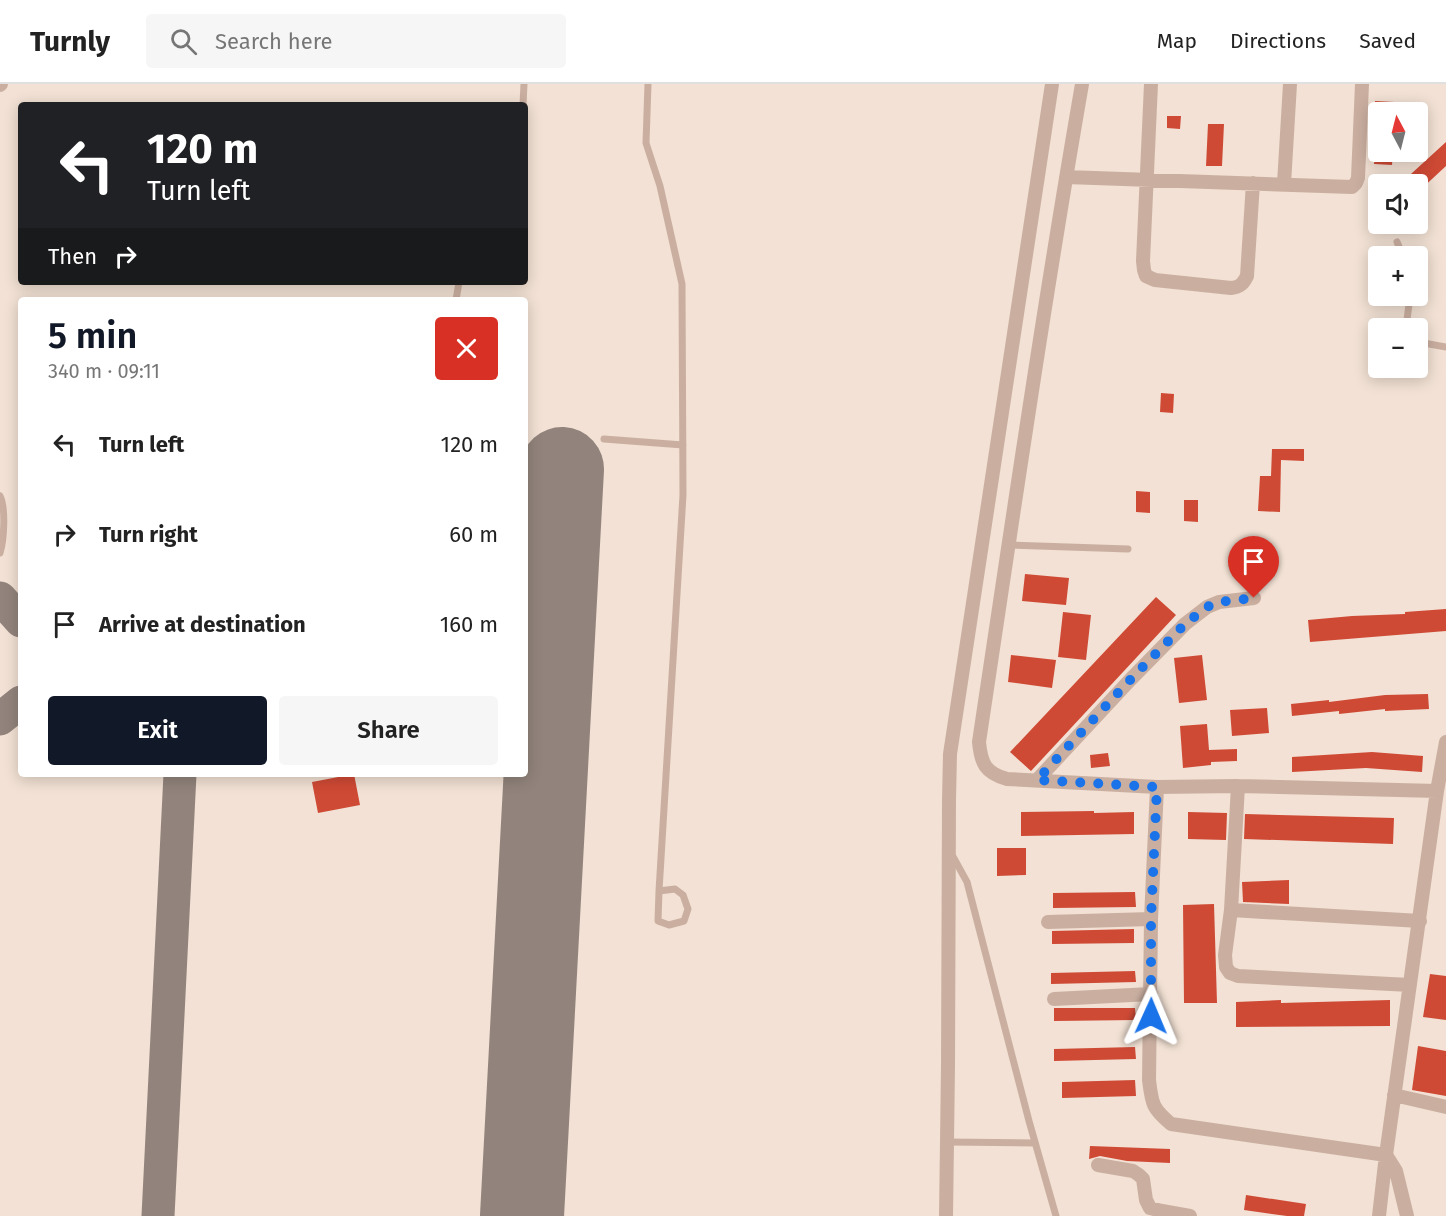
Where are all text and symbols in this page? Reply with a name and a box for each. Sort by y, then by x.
search box [146,14,566,68]
text: Turnly [30,25,110,58]
icon: search [167,25,200,58]
text: Search here [215,28,332,55]
text: Map [1157,28,1197,54]
text: Directions [1230,28,1326,54]
text: Saved [1359,28,1416,54]
north arrow [1368,102,1428,162]
map controls [1368,102,1428,378]
text: 120 m [147,124,258,174]
icon: left [48,126,126,204]
button: sound [1368,174,1428,234]
text: Turn left [147,175,250,207]
icon: right [109,240,142,273]
text: Then [48,243,97,270]
button: + [1368,246,1428,306]
text: 5 min [48,314,137,358]
button: close [435,317,498,380]
button: − [1368,318,1428,378]
text: 340 m · 09:11 [48,359,160,383]
icon: left [48,428,81,461]
text: Turn left [99,431,184,458]
text: 120 m [441,431,498,458]
icon: right [48,518,81,551]
text: Turn right [99,521,198,548]
text: 60 m [449,521,498,548]
pin [1228,536,1279,598]
icon: arrive [1237,545,1270,578]
icon: arrive [48,608,81,641]
text: Arrive at destination [99,611,306,638]
text: 160 m [440,611,498,638]
button: Exit [48,696,267,765]
button: Share [279,696,498,765]
position arrow [1119,984,1183,1048]

